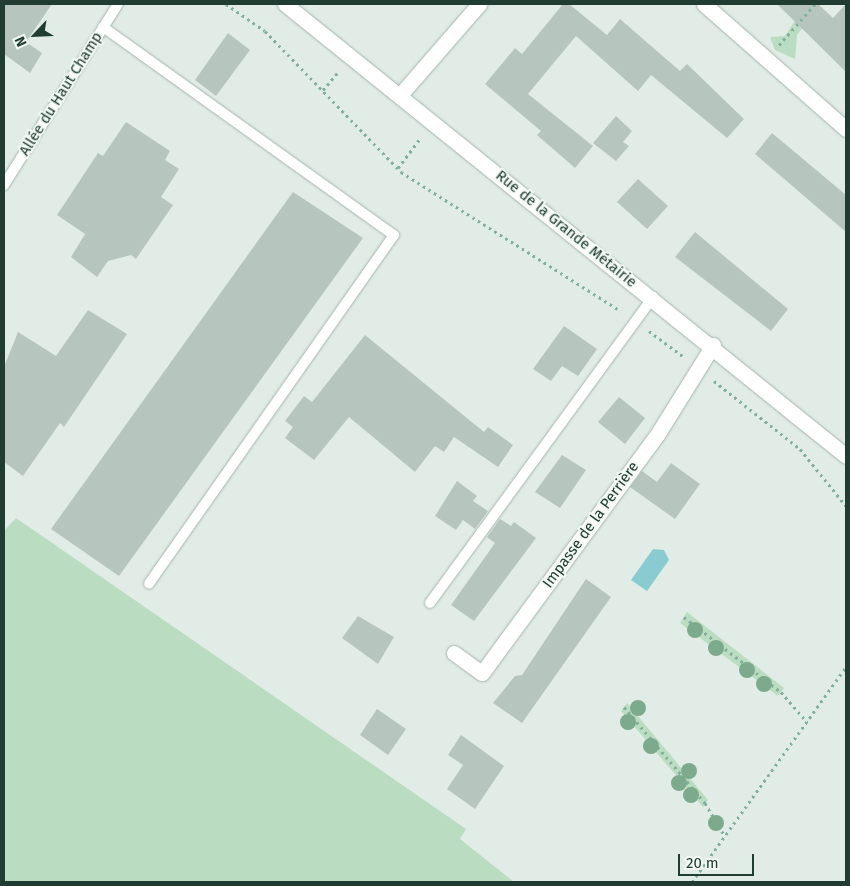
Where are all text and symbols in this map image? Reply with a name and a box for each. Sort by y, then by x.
north arrow [10,10,60,60]
street label: Allée du Haut Champ [16,29,106,159]
text: N [11,34,31,49]
street label: Rue de la Grande Métairie [492,167,640,291]
street label: Impasse de la Perrière [539,458,643,592]
scale bar [680,844,756,876]
text: 20 m [686,854,719,872]

